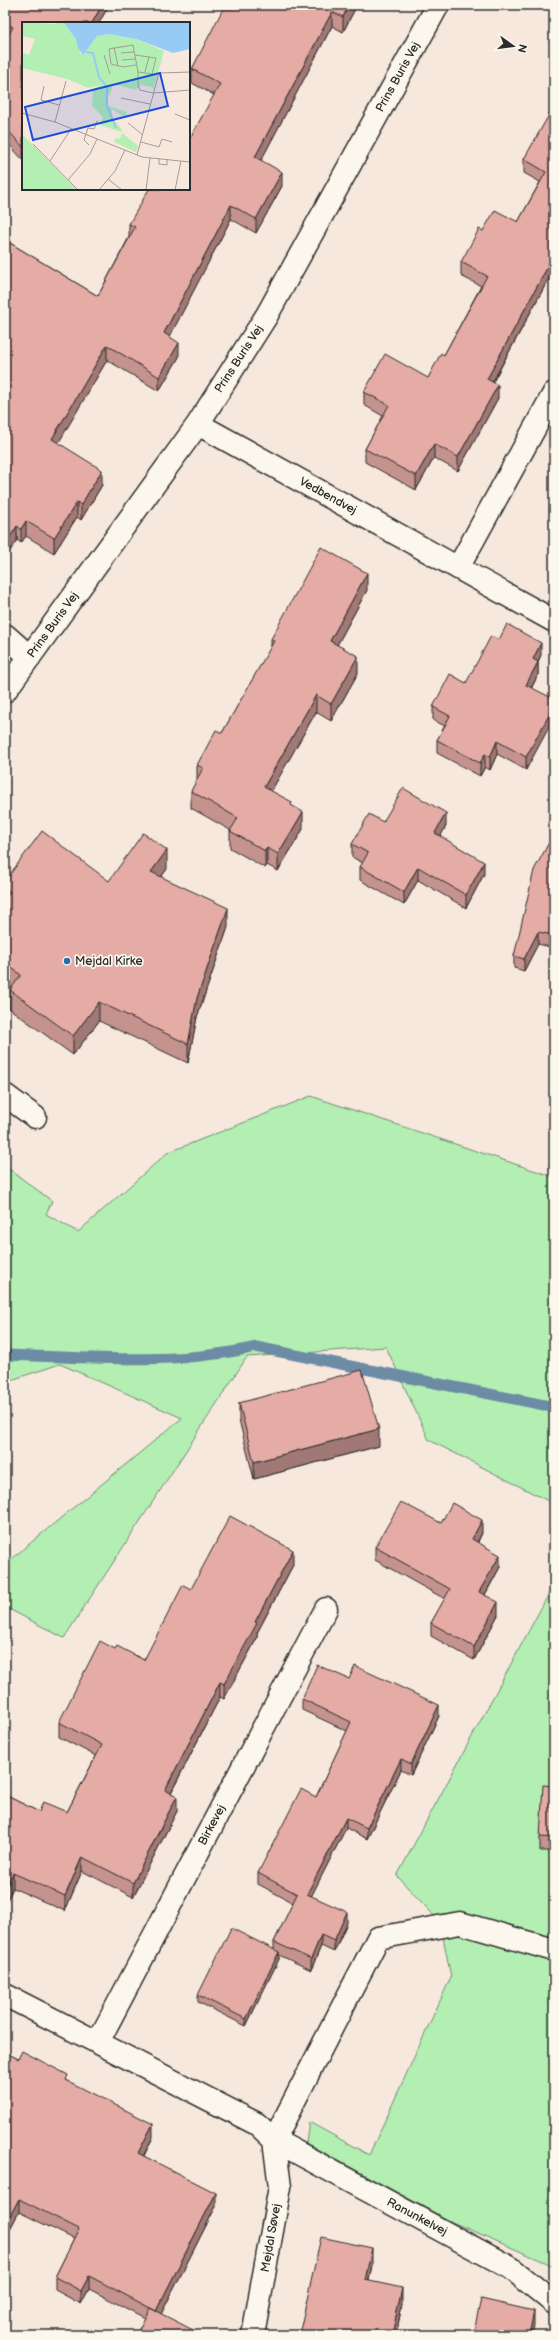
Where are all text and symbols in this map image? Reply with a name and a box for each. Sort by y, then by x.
inset map [22,22,190,190]
north arrow [493,26,533,66]
street label: Prins Buris Vej [373,39,424,115]
text: N [515,43,530,54]
street label: Prins Buris Vej [211,322,267,396]
street label: Vedbendvej [297,474,360,518]
street label: Prins Buris Vej [24,589,82,661]
place label: Mejdal Kirke [75,954,143,969]
marker: Mejdal Kirke [62,956,72,966]
street label: Birkevej [195,1802,229,1848]
street label: Ranunkelvej [384,2195,450,2239]
street label: Mejdal Søvej [258,2202,284,2273]

